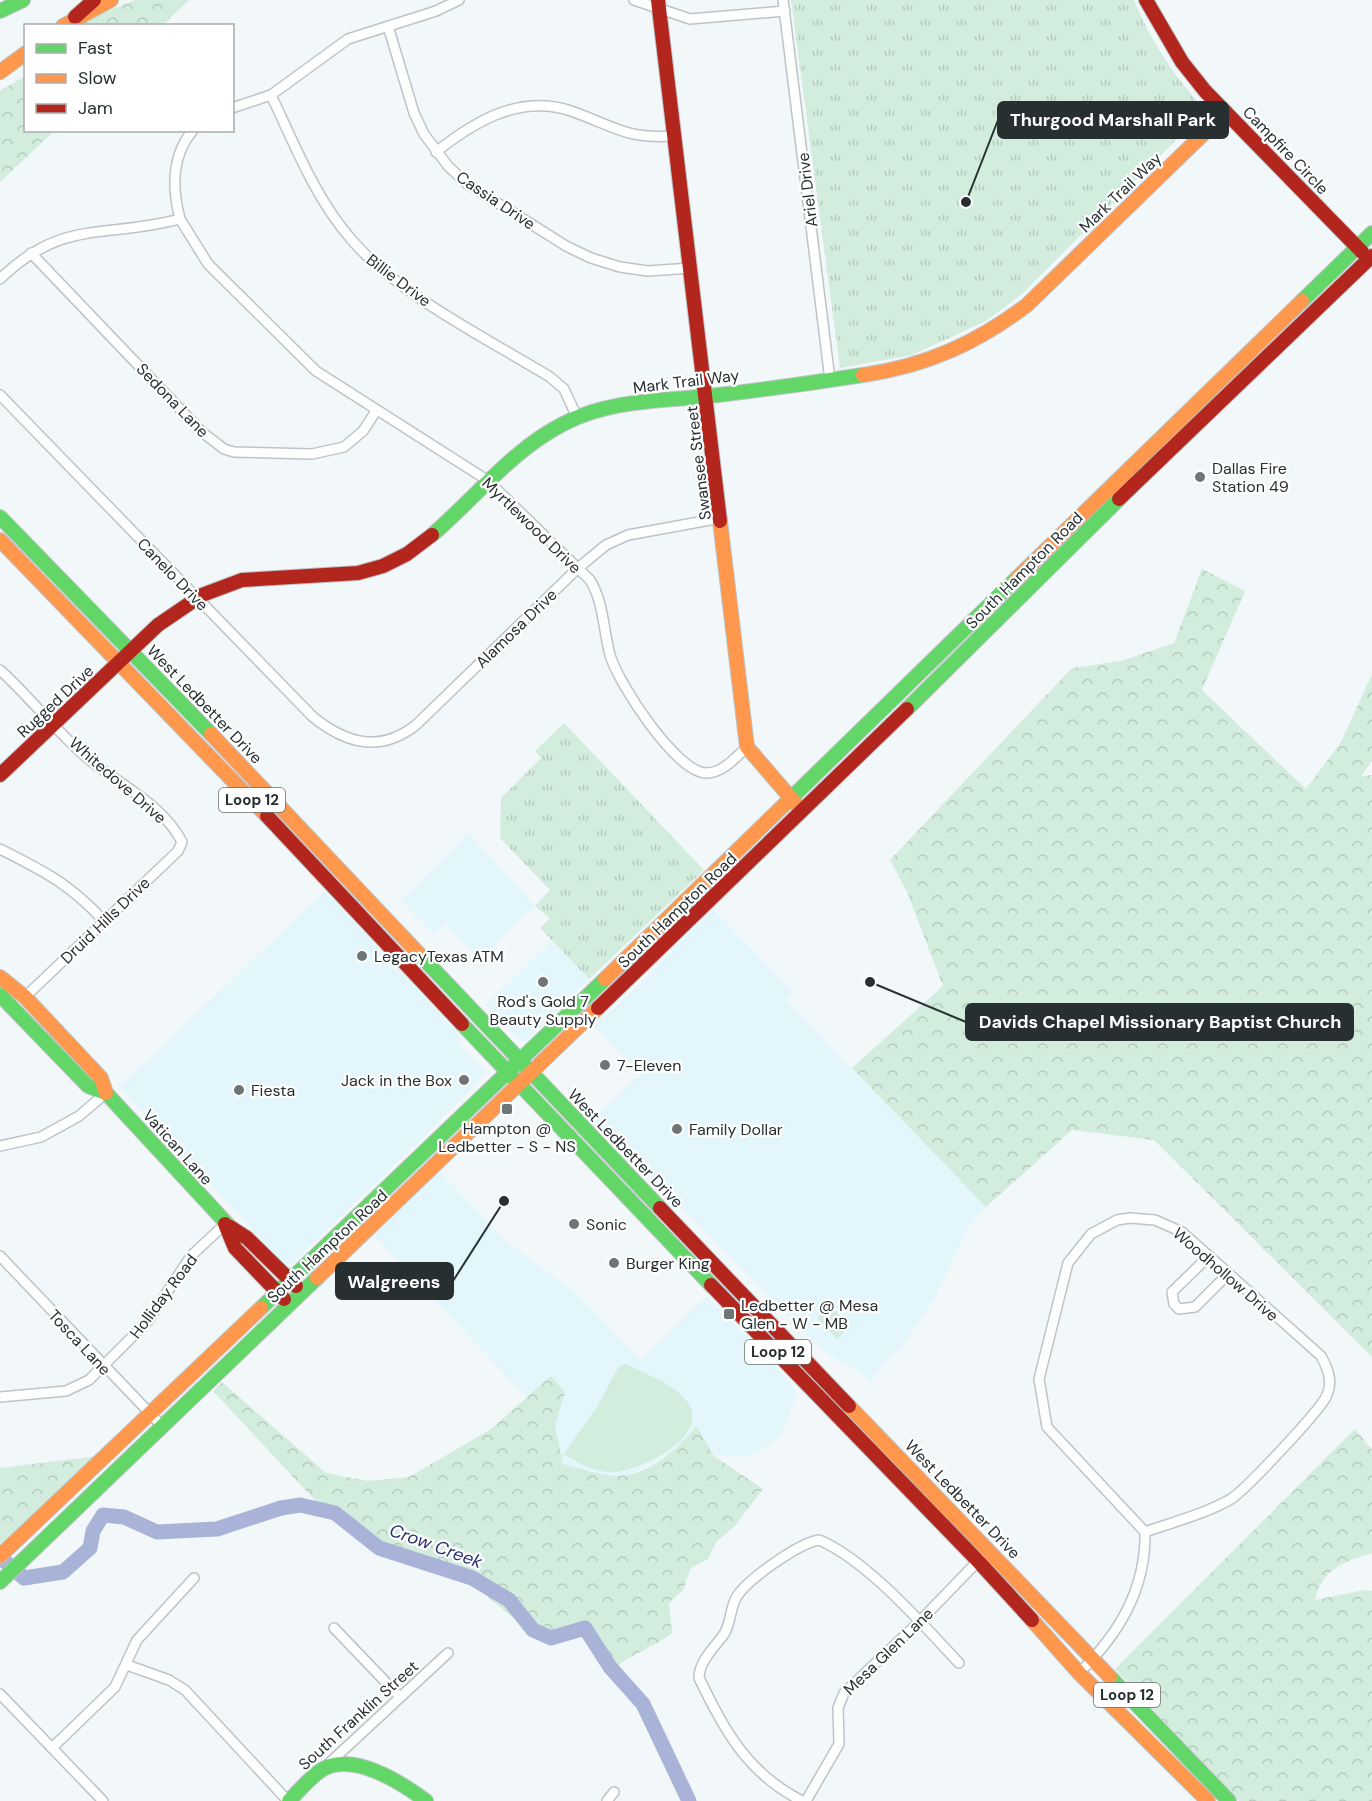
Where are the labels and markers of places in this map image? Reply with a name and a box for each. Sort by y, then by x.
callout: Thurgood Marshall Park [998,102,1228,138]
place label: Dallas Fire Station 49 [1212,458,1289,497]
marker: Dallas Fire Station 49 [1193,470,1207,484]
place label: LegacyTexas ATM [374,946,504,967]
marker: LegacyTexas ATM [355,949,369,963]
marker: Rod's Gold 7 Beauty Supply [536,975,550,989]
place label: Rod's Gold 7 Beauty Supply [490,991,597,1030]
callout: Davids Chapel Missionary Baptist Church [966,1004,1353,1040]
place label: 7-Eleven [617,1055,681,1076]
marker: 7-Eleven [598,1058,612,1072]
place label: Jack in the Box [341,1070,452,1091]
marker: Jack in the Box [457,1073,471,1087]
place label: Fiesta [251,1080,295,1101]
marker: Fiesta [232,1083,246,1097]
marker: Hampton @ Ledbetter - S - NS [500,1102,514,1116]
place label: Hampton @ Ledbetter - S - NS [438,1118,576,1157]
place label: Family Dollar [689,1119,783,1140]
marker: Family Dollar [670,1122,684,1136]
place label: Sonic [586,1214,627,1235]
marker: Sonic [567,1217,581,1231]
place label: Burger King [626,1253,710,1274]
marker: Burger King [607,1256,621,1270]
callout: Walgreens [336,1263,453,1299]
place label: Ledbetter @ Mesa Glen - W - MB [741,1295,878,1334]
marker: Ledbetter @ Mesa Glen - W - MB [722,1307,736,1321]

